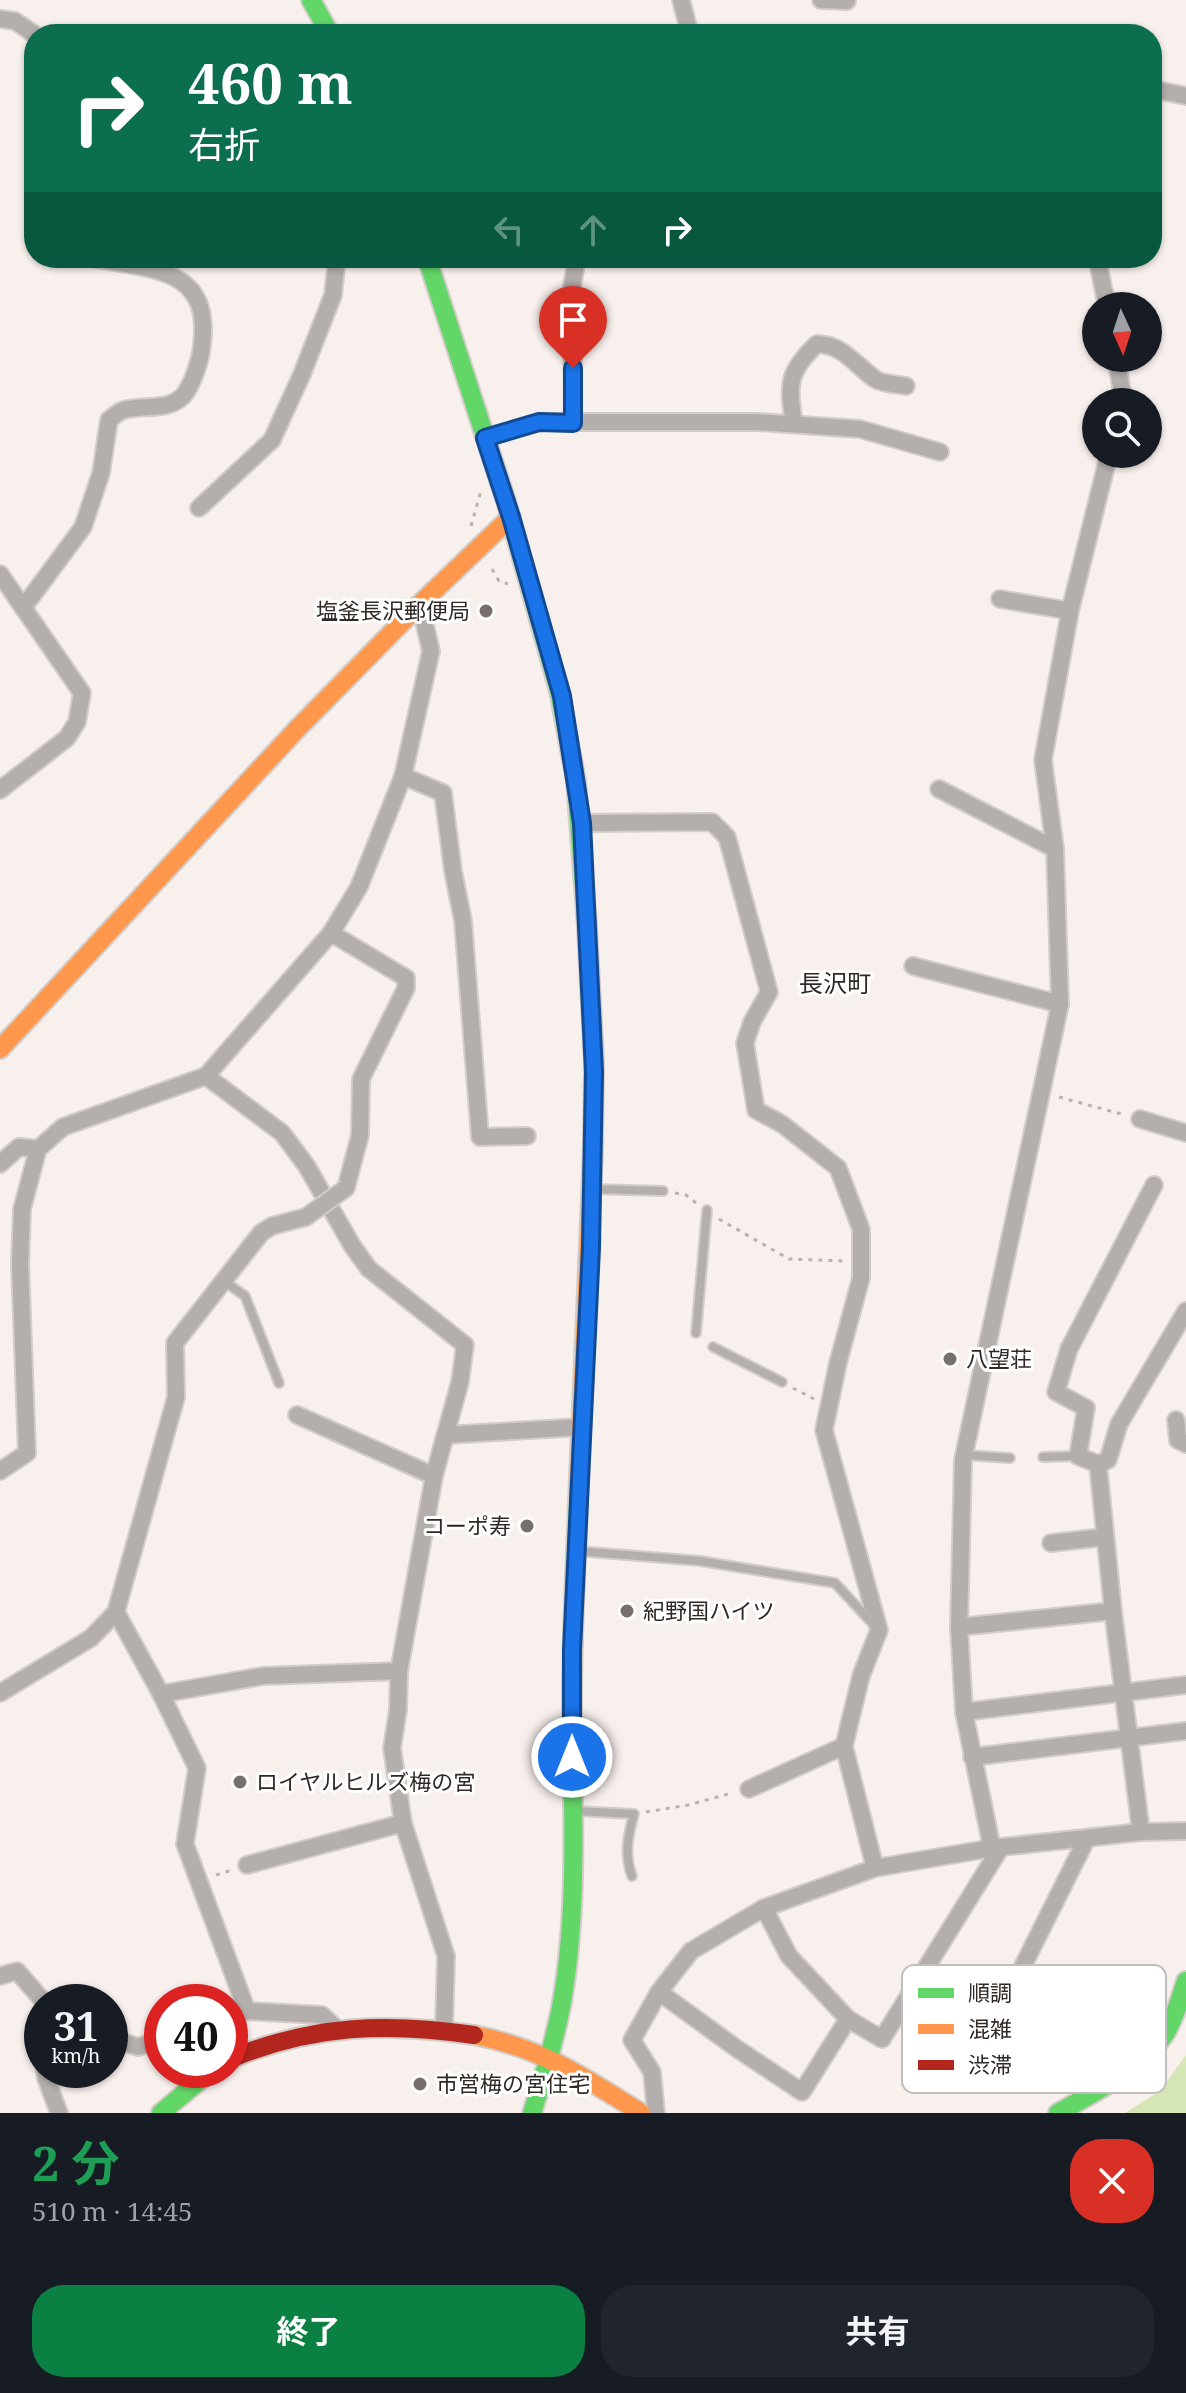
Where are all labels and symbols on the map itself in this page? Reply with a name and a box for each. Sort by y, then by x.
pin [539,286,607,368]
north arrow [1082,292,1162,372]
place label: 塩釜長沢郵便局 [316,595,470,625]
marker: 塩釜長沢郵便局 [477,602,495,620]
district label: 長沢町 [799,966,871,999]
place label: 八望荘 [966,1343,1032,1373]
marker: 八望荘 [941,1350,959,1368]
place label: コーポ寿 [423,1510,511,1540]
marker: コーポ寿 [518,1517,536,1535]
place label: 紀野国ハイツ [643,1595,775,1625]
marker: 紀野国ハイツ [618,1602,636,1620]
position arrow [530,1715,614,1799]
place label: ロイヤルヒルズ梅の宮 [256,1766,475,1796]
marker: ロイヤルヒルズ梅の宮 [231,1773,249,1791]
legend [902,1965,1166,2093]
text: 順調 [968,1977,1012,2007]
speed limit sign: 40 [144,1984,248,2088]
text: 混雑 [968,2013,1012,2043]
text: 渋滞 [968,2049,1012,2079]
place label: 市営梅の宮住宅 [436,2068,590,2098]
marker: 市営梅の宮住宅 [411,2075,429,2093]

